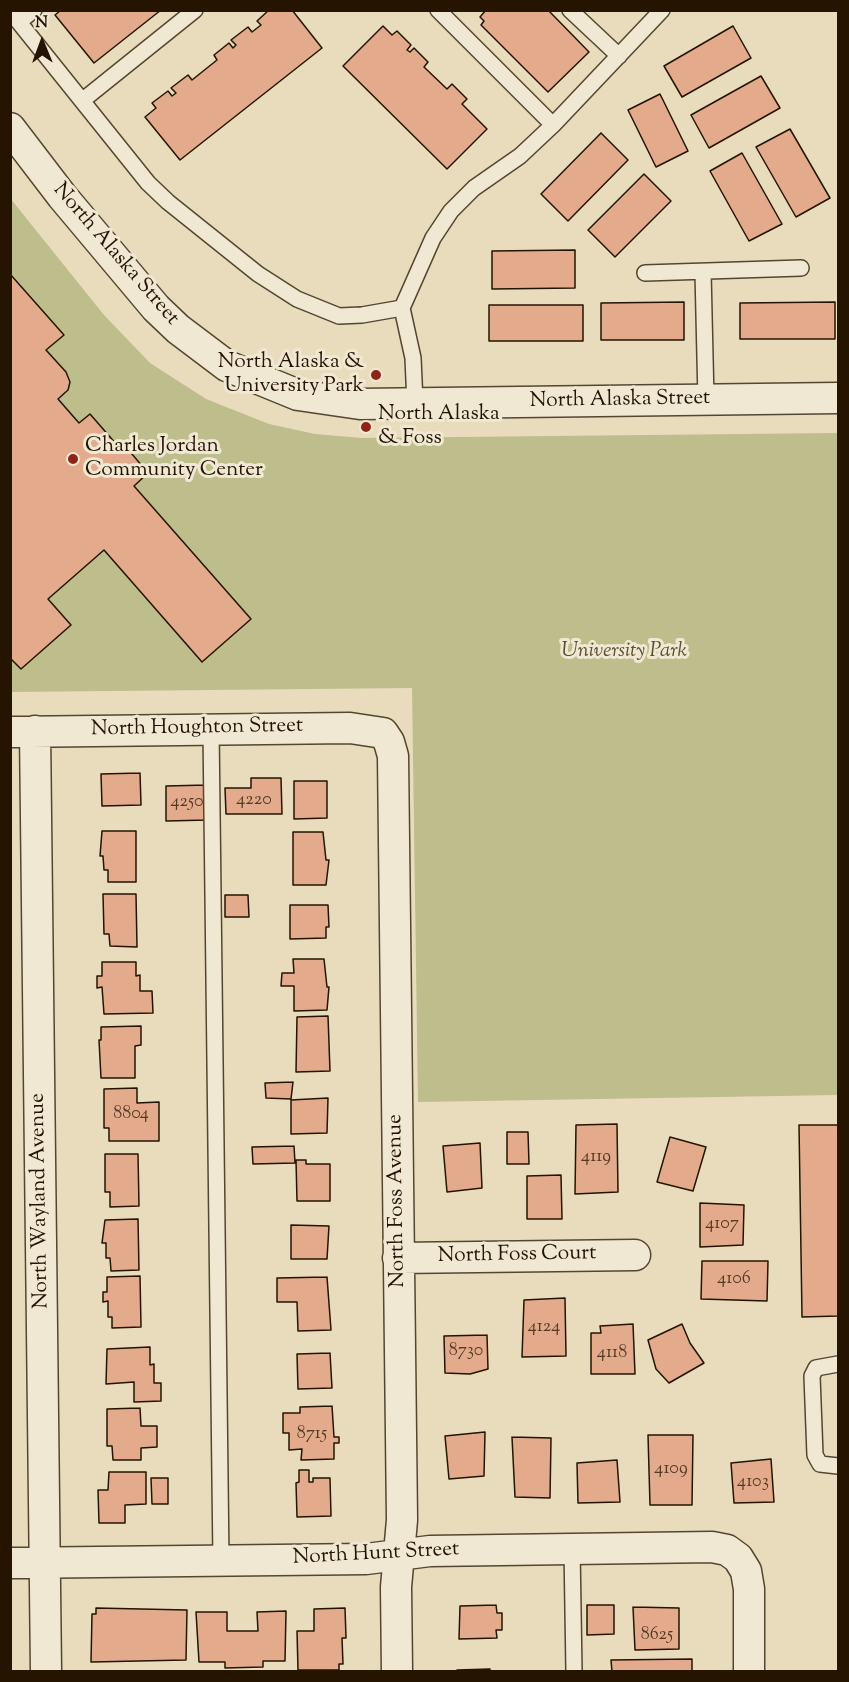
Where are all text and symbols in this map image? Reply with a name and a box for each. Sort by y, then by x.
north arrow [12,12,72,72]
text: N [35,12,48,35]
street label: North Alaska Street [46,179,184,331]
place label: North Alaska & University Park [218,350,364,400]
marker: North Alaska & University Park [369,368,383,382]
street label: North Alaska Street [530,387,710,415]
place label: North Alaska & Foss [378,402,500,452]
marker: North Alaska & Foss [359,420,373,434]
place label: Charles Jordan Community Center [85,434,263,484]
marker: Charles Jordan Community Center [66,452,80,466]
park label: University Park [561,639,687,665]
street label: North Houghton Street [91,715,303,743]
house number: 4220 [236,790,272,812]
house number: 4250 [170,792,204,814]
street label: North Wayland Avenue [27,1093,55,1309]
house number: 8804 [113,1104,149,1126]
street label: North Foss Avenue [384,1114,412,1288]
house number: 4119 [581,1147,611,1169]
house number: 4107 [705,1214,739,1236]
street label: North Foss Court [438,1242,596,1270]
house number: 4106 [717,1269,751,1291]
house number: 4124 [528,1317,560,1339]
house number: 8730 [449,1341,483,1363]
house number: 4118 [597,1343,627,1365]
house number: 8715 [297,1424,327,1446]
house number: 4109 [654,1459,688,1481]
house number: 4103 [737,1472,769,1494]
street label: North Hunt Street [292,1538,460,1572]
house number: 8625 [641,1625,673,1647]

